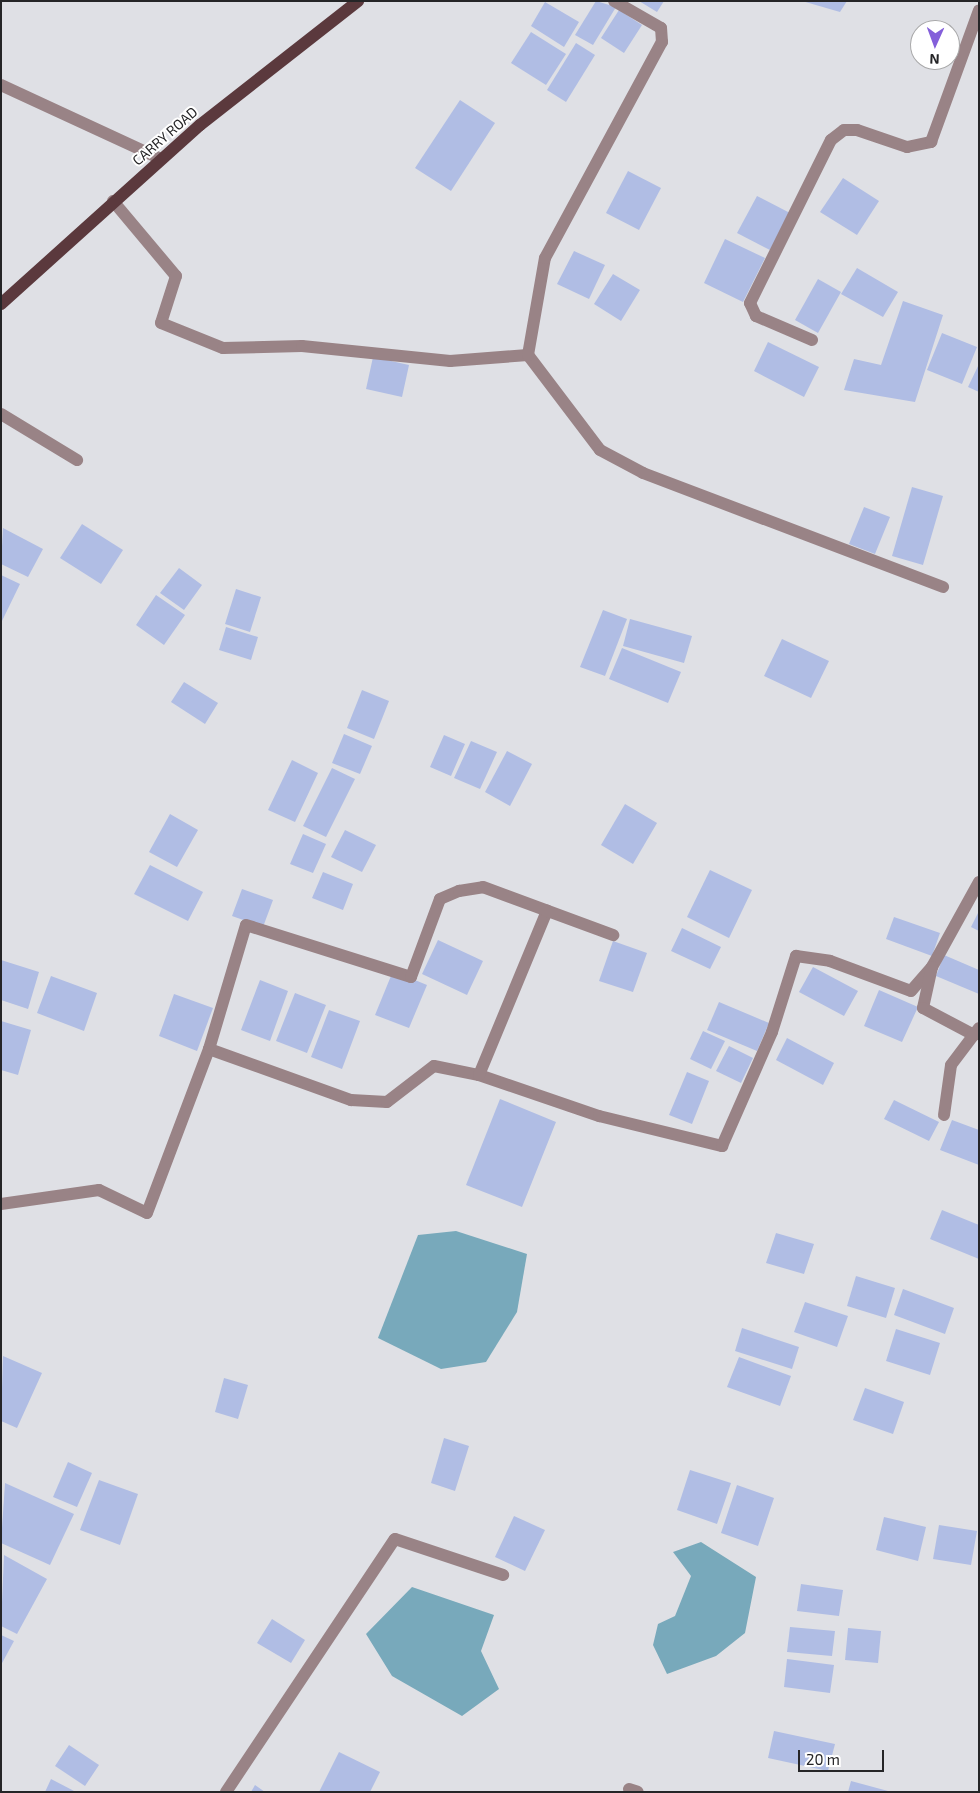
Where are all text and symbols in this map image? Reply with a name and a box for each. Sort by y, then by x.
north arrow [910,20,960,70]
text: N [929,51,940,68]
street label: CARRY ROAD [129,103,201,169]
scale bar [800,1740,886,1772]
text: 20 m [806,1750,840,1768]

